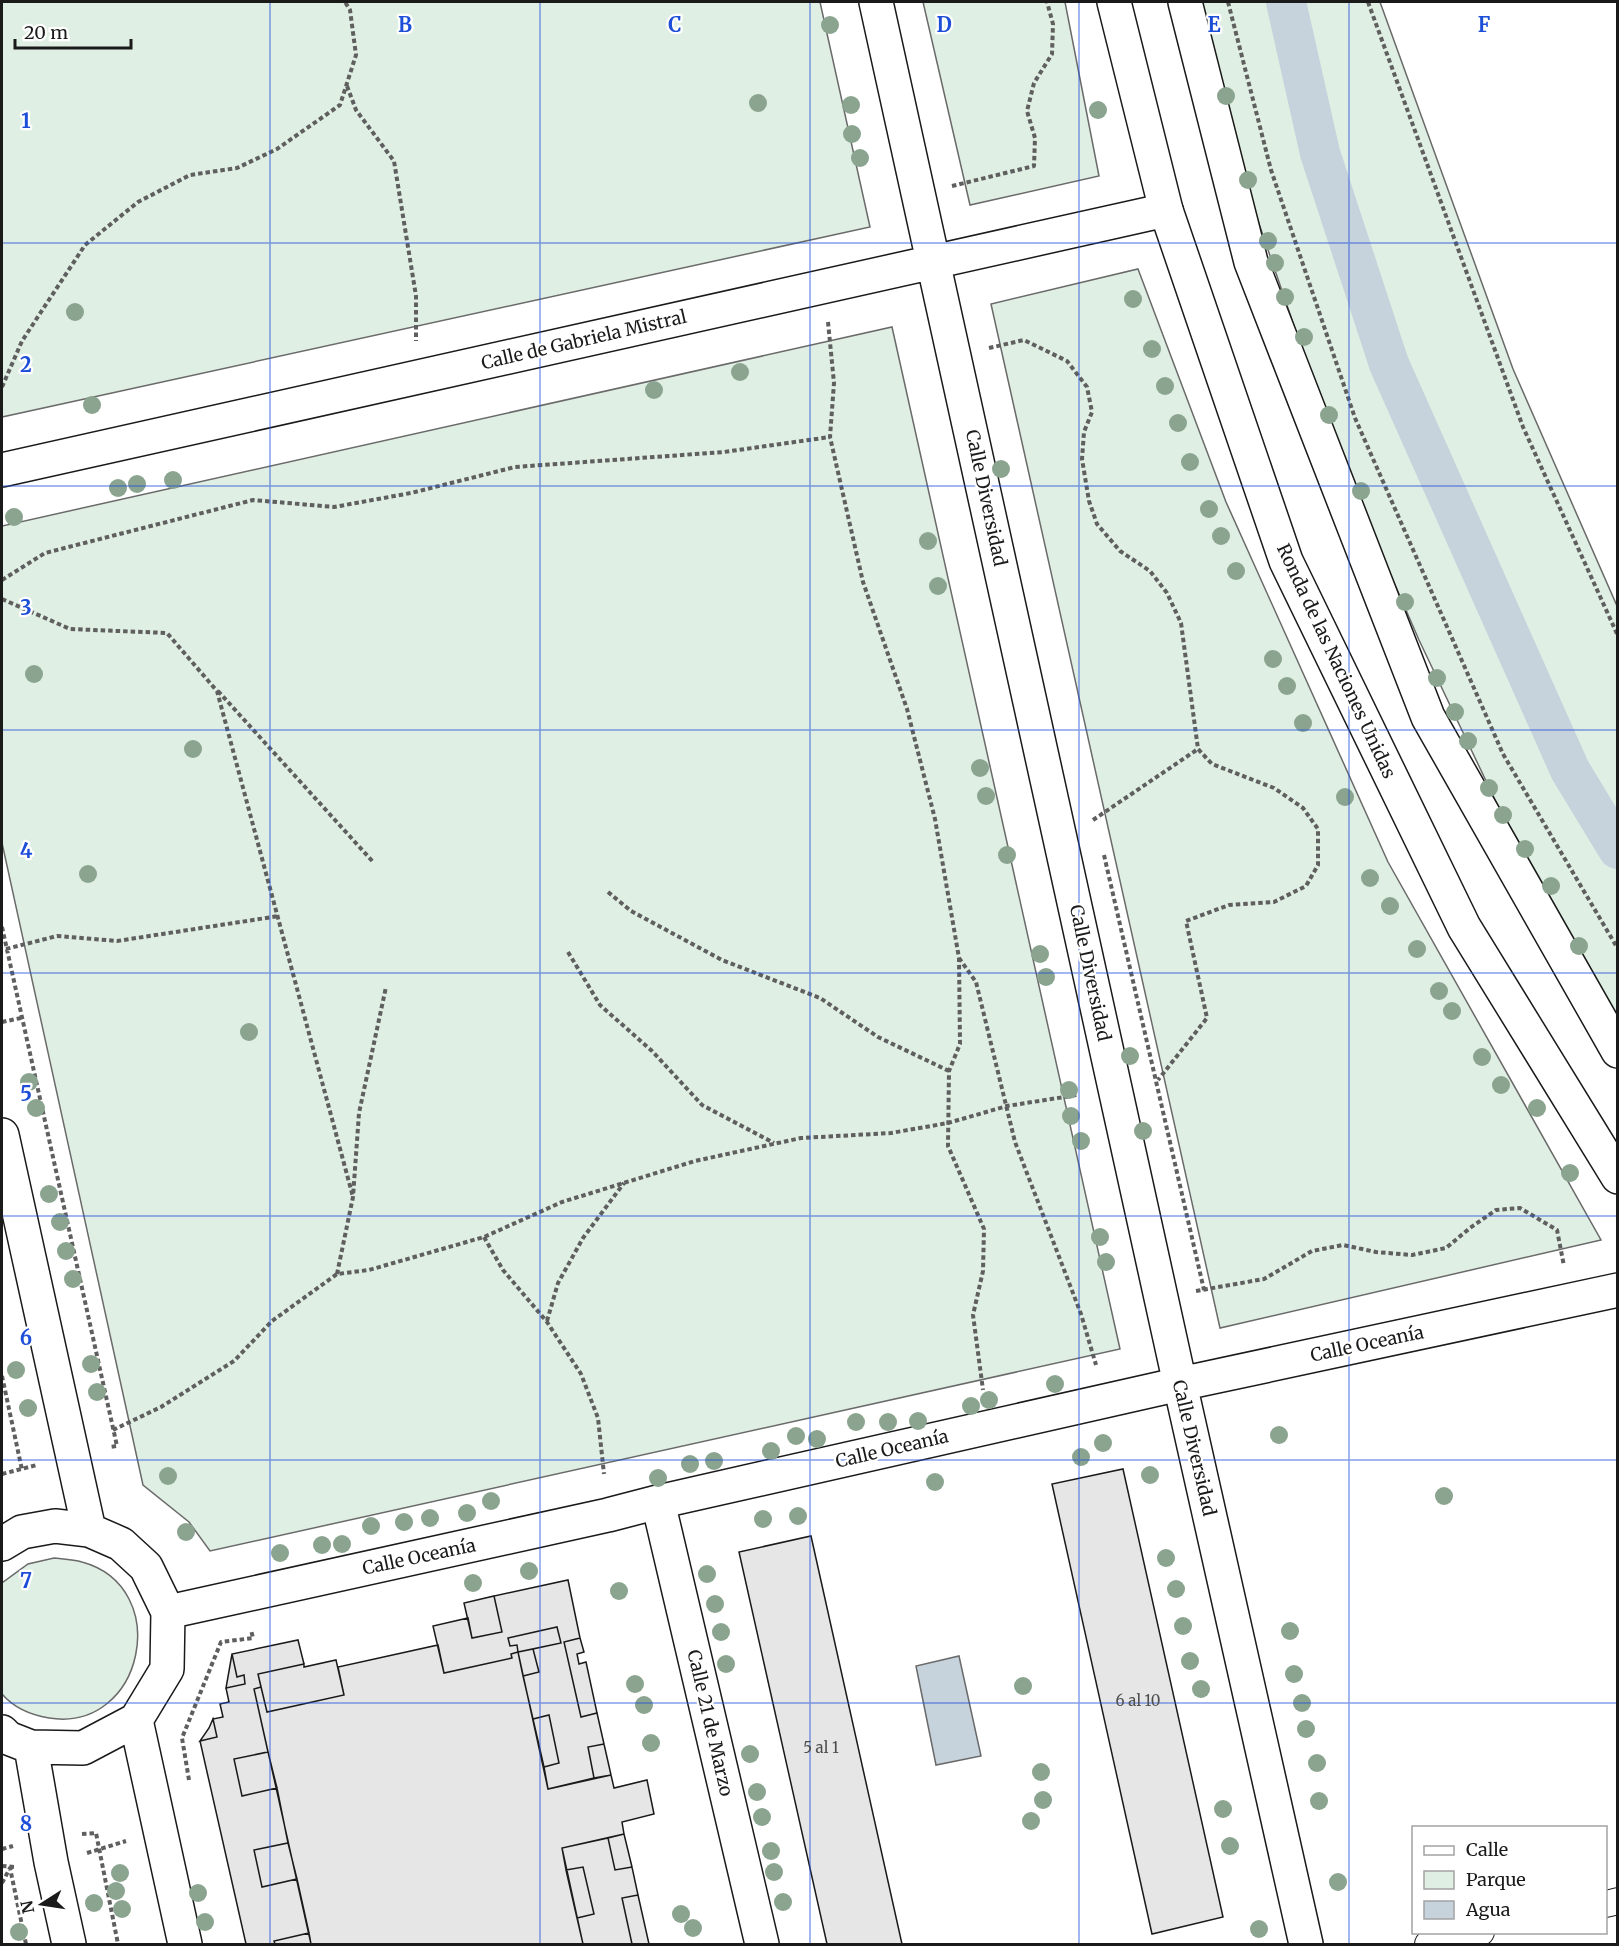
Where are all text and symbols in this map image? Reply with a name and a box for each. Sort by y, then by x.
scale bar [15,12,130,50]
text: B [398,12,412,37]
text: C [668,12,682,37]
text: D [936,12,952,37]
text: E [1207,12,1221,37]
text: F [1478,12,1491,37]
text: 20 m [24,21,68,44]
text: 1 [21,108,31,133]
street label: Calle de Gabriela Mistral [479,305,689,374]
text: 2 [20,352,32,377]
street label: Calle Diversidad [961,428,1012,568]
street label: Ronda de las Naciones Unidas [1272,540,1401,782]
text: 3 [20,595,32,620]
text: 4 [20,838,33,863]
street label: Calle Diversidad [1065,903,1116,1043]
text: 5 [20,1081,32,1106]
street label: Calle Oceanía [1308,1320,1426,1367]
text: 6 [20,1325,32,1350]
street label: Calle Diversidad [1168,1378,1221,1518]
street label: Calle Oceanía [833,1424,951,1473]
street label: Calle Oceanía [360,1533,478,1580]
text: 7 [20,1568,32,1593]
street label: Calle 21 de Marzo [682,1648,738,1798]
house number: 6 al 10 [1116,1691,1160,1710]
house number: 5 al 1 [803,1738,839,1757]
text: 8 [20,1811,32,1836]
legend [1412,1826,1607,1934]
text: Calle [1466,1838,1508,1861]
text: Parque [1466,1868,1526,1891]
north arrow [12,1874,72,1934]
text: Agua [1465,1898,1511,1921]
text: N [16,1899,38,1915]

